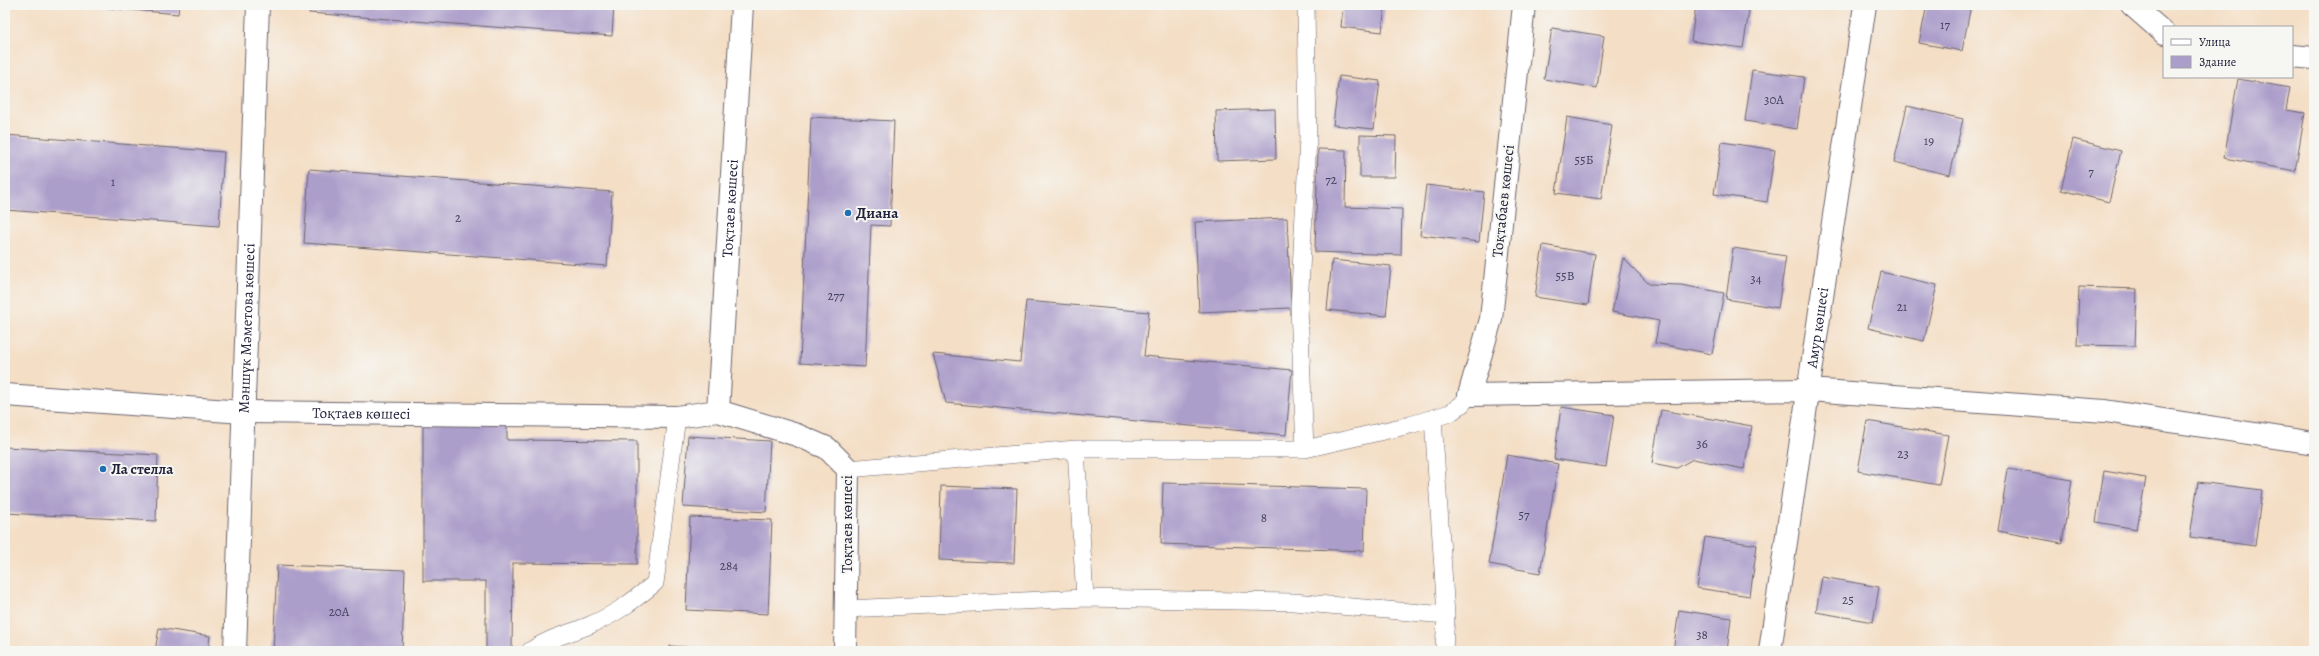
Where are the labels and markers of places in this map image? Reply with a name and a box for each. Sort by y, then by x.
place label: Диана [856,203,899,223]
marker: Диана [843,208,853,218]
place label: Ла стелла [111,459,174,479]
marker: Ла стелла [98,464,108,474]

